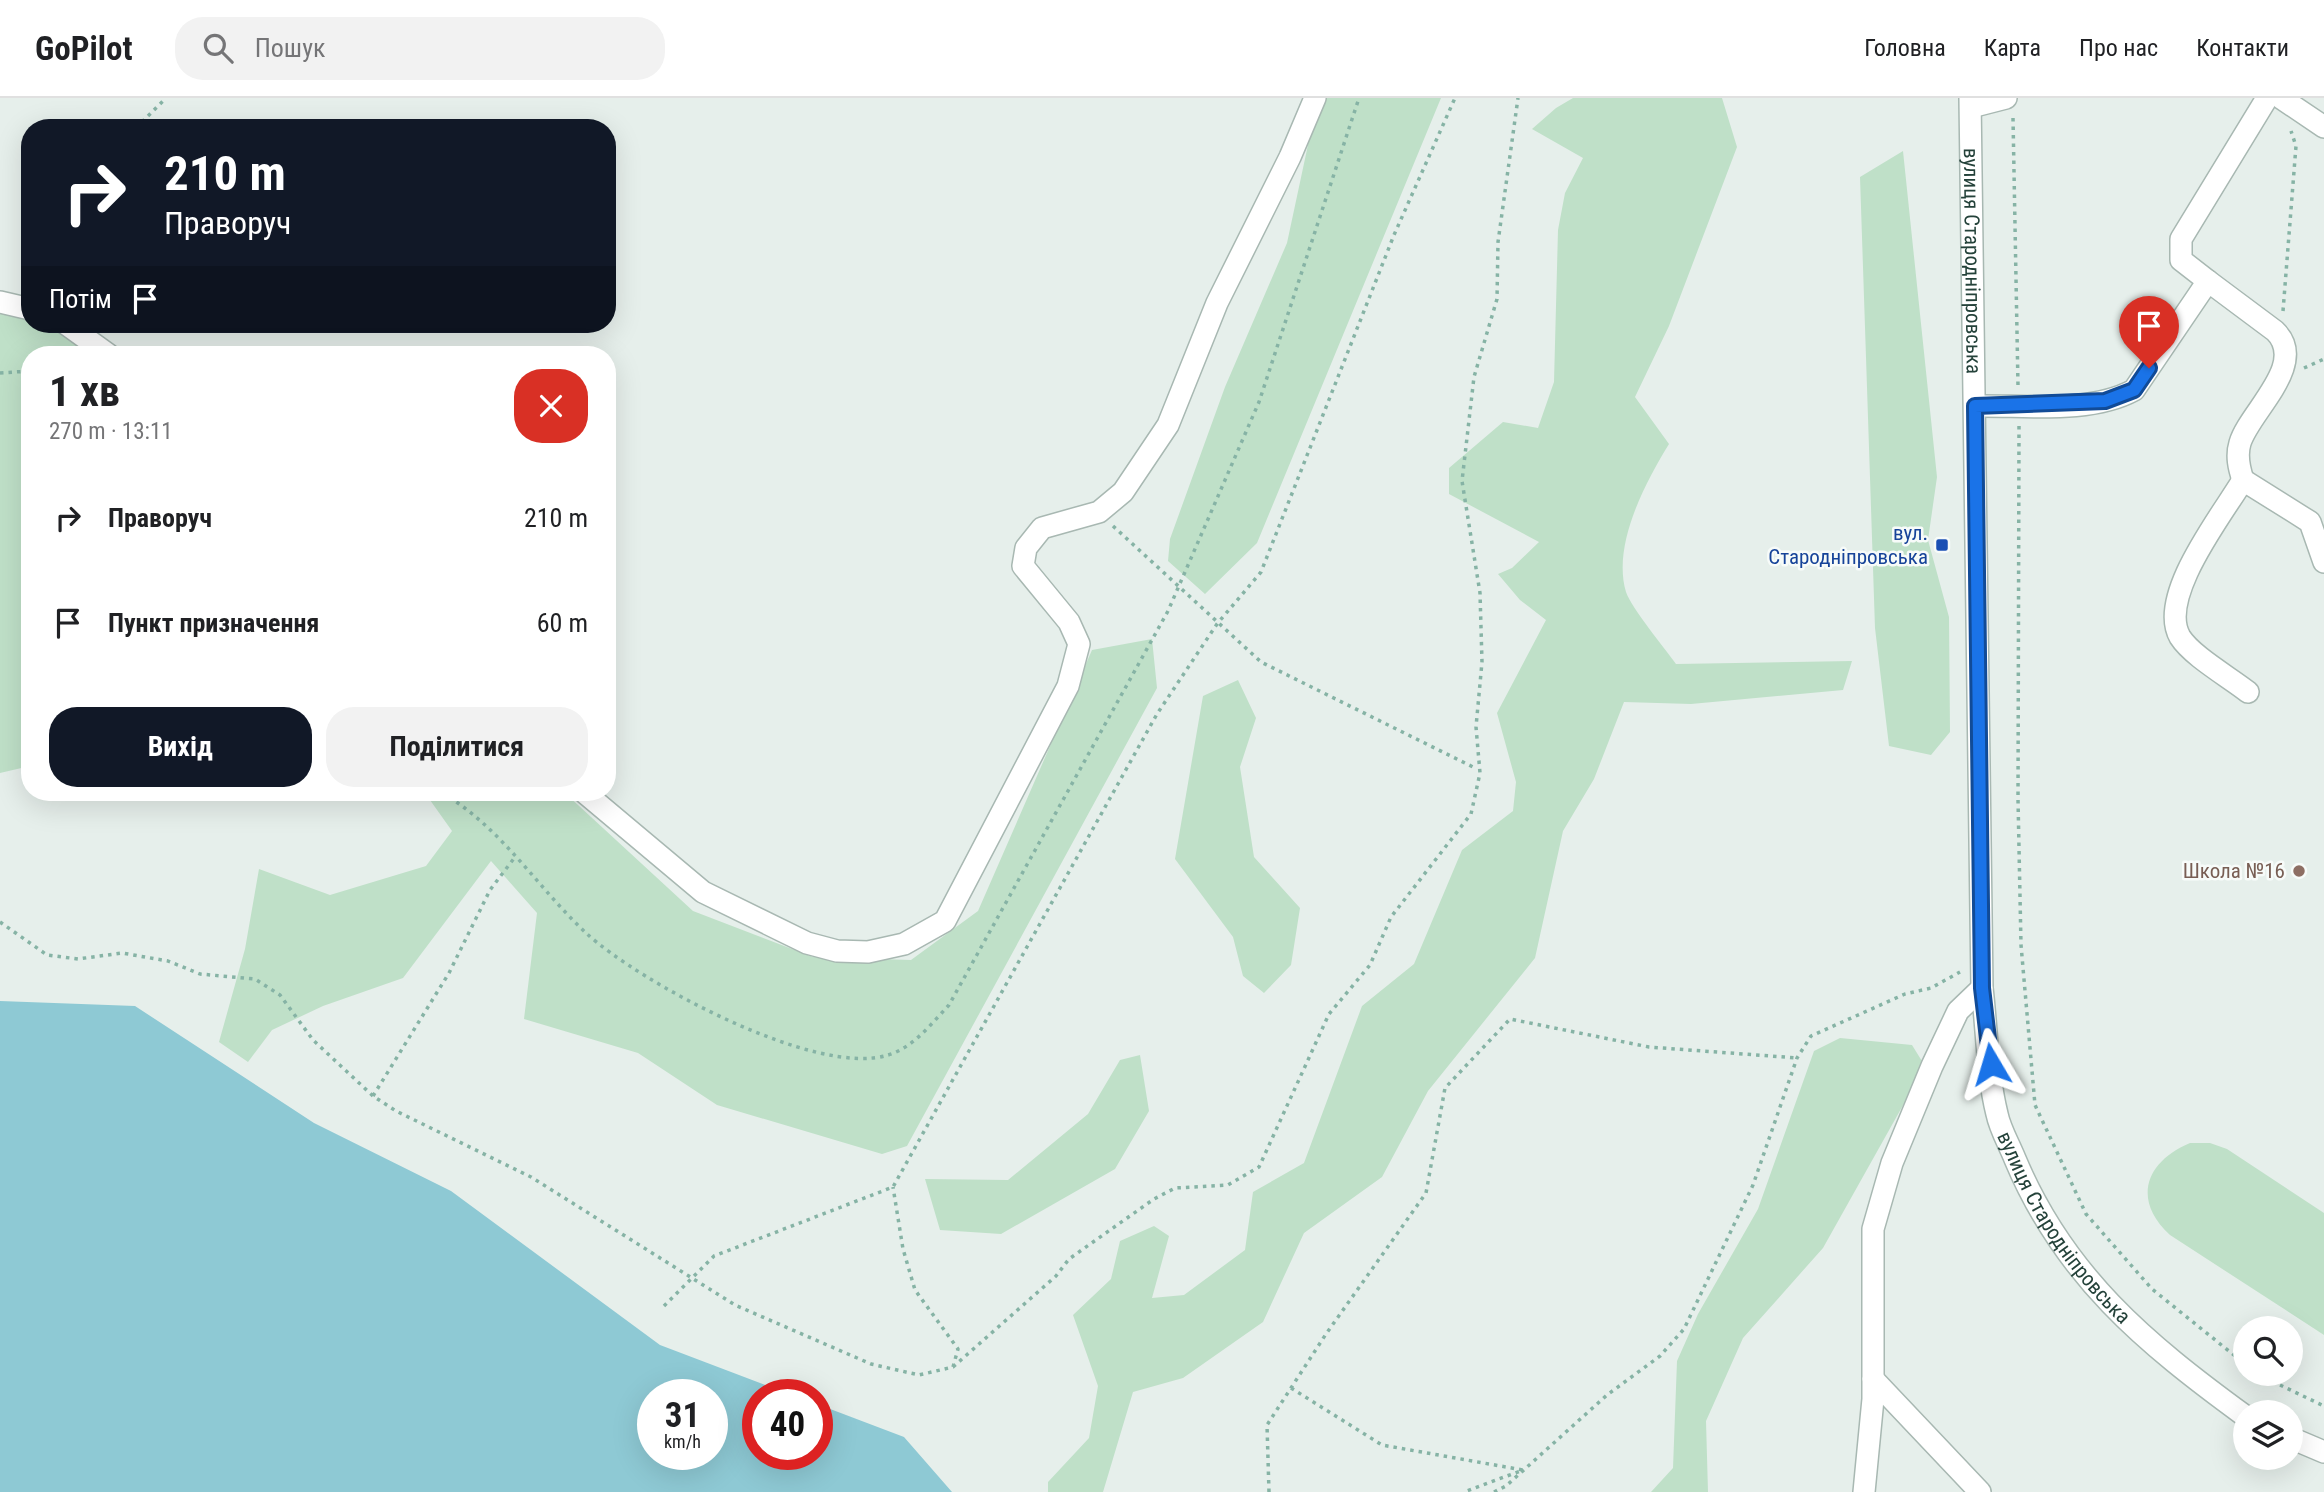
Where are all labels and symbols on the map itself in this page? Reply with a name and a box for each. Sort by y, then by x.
street label: вулиця Стародніпровська [1959,148,1986,374]
pin [2119,296,2179,368]
place label: вул. Стародніпровська [1768,521,1928,569]
marker: вул. Стародніпровська [1934,537,1950,553]
place label: Школа №16 [2183,859,2285,883]
marker: Школа №16 [2291,863,2307,879]
position arrow [1954,1027,2028,1101]
street label: вулиця Стародніпровська [1992,1128,2135,1329]
speed limit sign: 40 [742,1379,833,1470]

